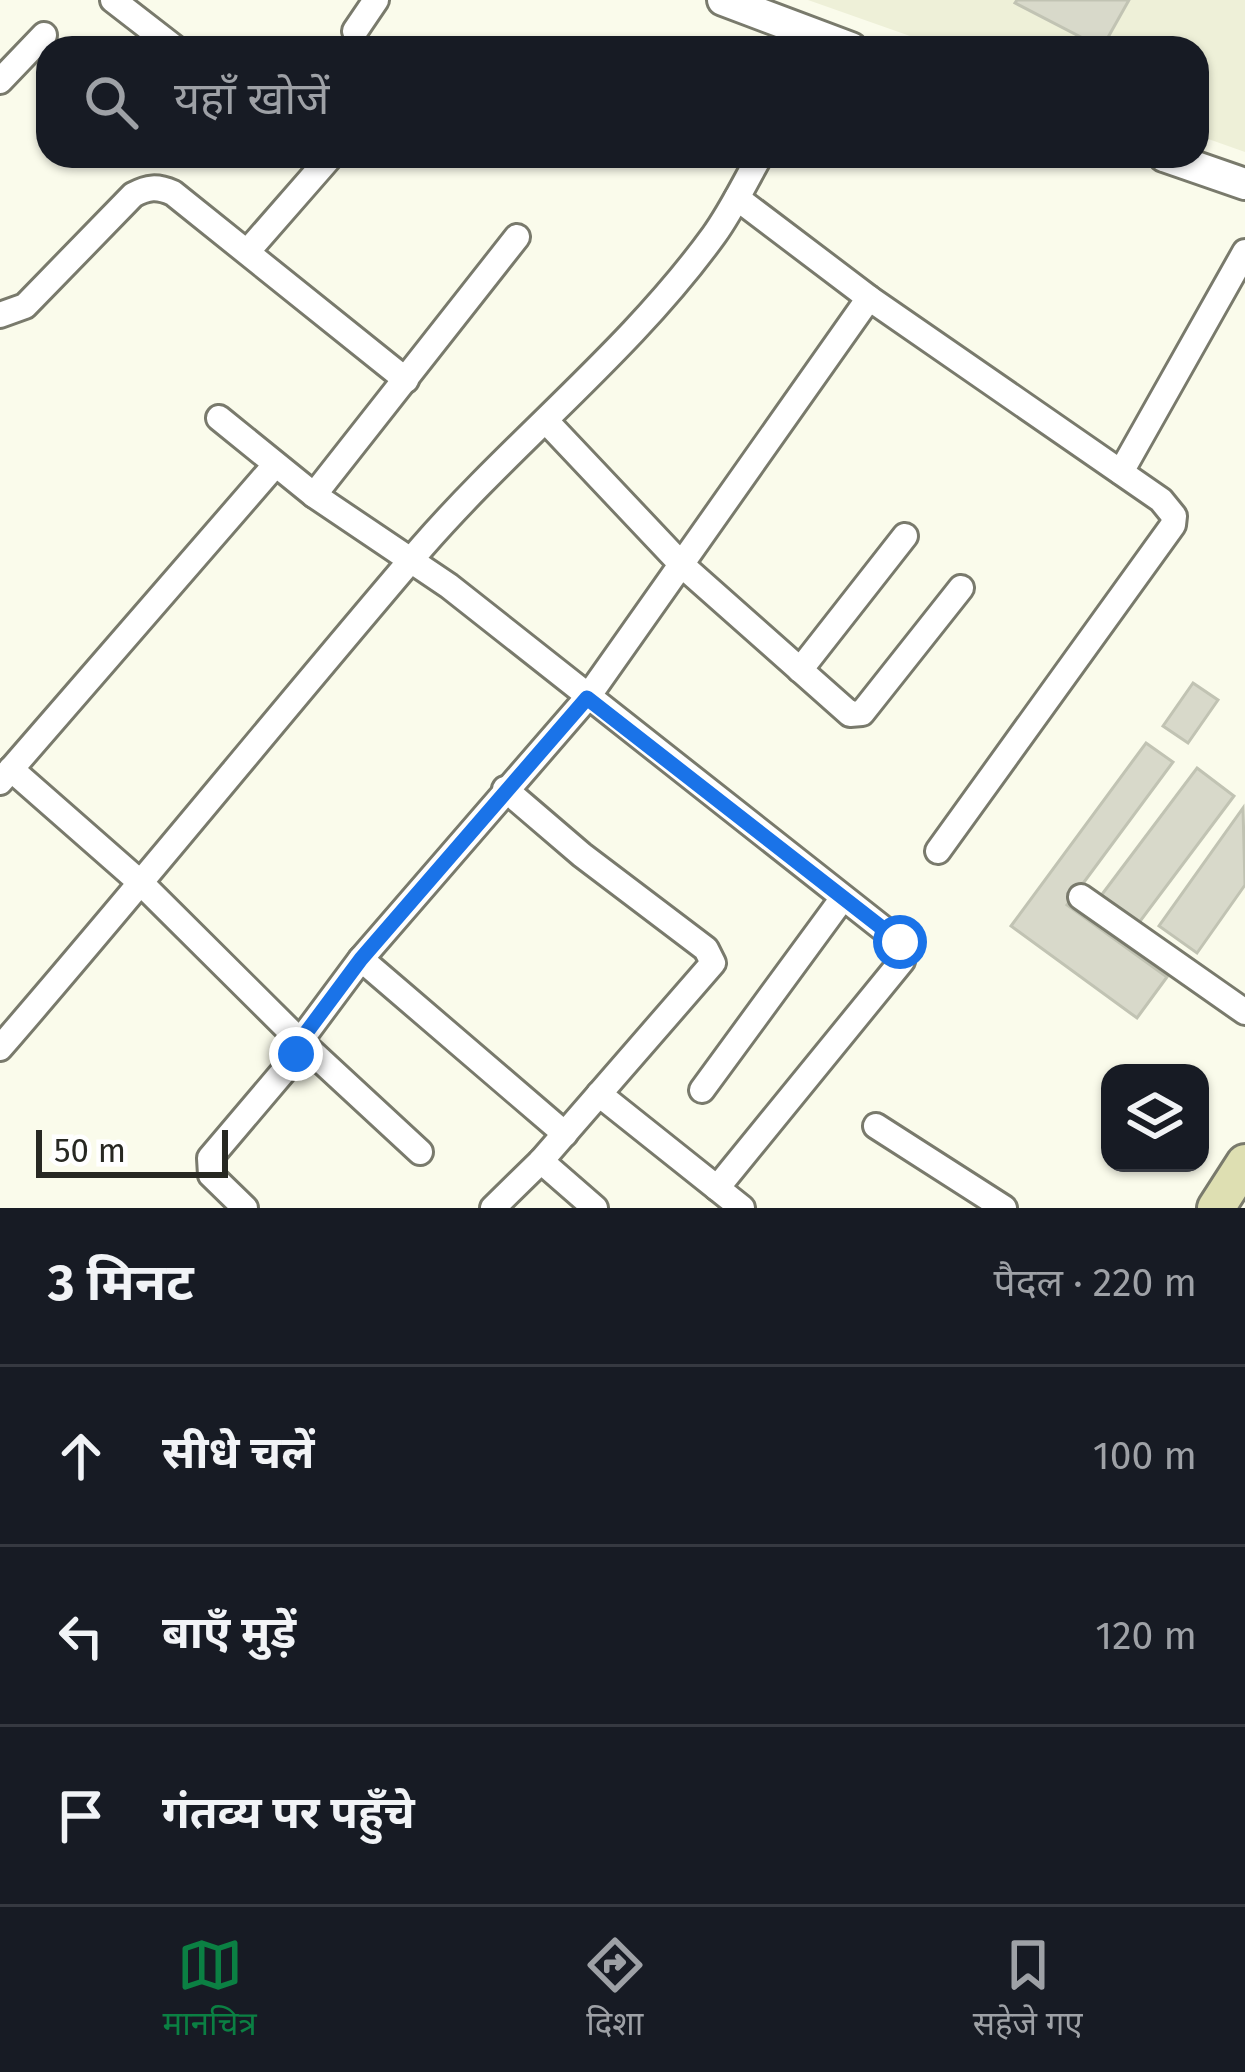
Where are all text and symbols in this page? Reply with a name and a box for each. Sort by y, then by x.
search box [36,36,1209,168]
icon: search [78,69,144,135]
text: यहाँ खोजें [174,72,329,126]
route start [873,915,927,969]
route end [269,1027,323,1081]
map controls [1101,1064,1209,1172]
button: layers [1101,1064,1209,1172]
scale bar [36,1124,228,1177]
text: 50 m [54,1131,126,1171]
text: 3 मिनट [48,1252,194,1314]
text: पैदल · 220 m [994,1260,1197,1306]
icon: ahead [48,1423,114,1489]
text: सीधे चलें [162,1426,315,1480]
text: 100 m [1093,1433,1197,1479]
icon: left [48,1603,114,1669]
text: बाएँ मुड़ें [162,1606,296,1660]
text: 120 m [1095,1613,1197,1659]
icon: arrive [48,1783,114,1849]
text: गंतव्य पर पहुँचे [162,1786,415,1840]
tab: मानचित्र [162,1932,257,2048]
tab: दिशा [582,1932,648,2048]
tab: सहेजे गए [973,1932,1083,2048]

